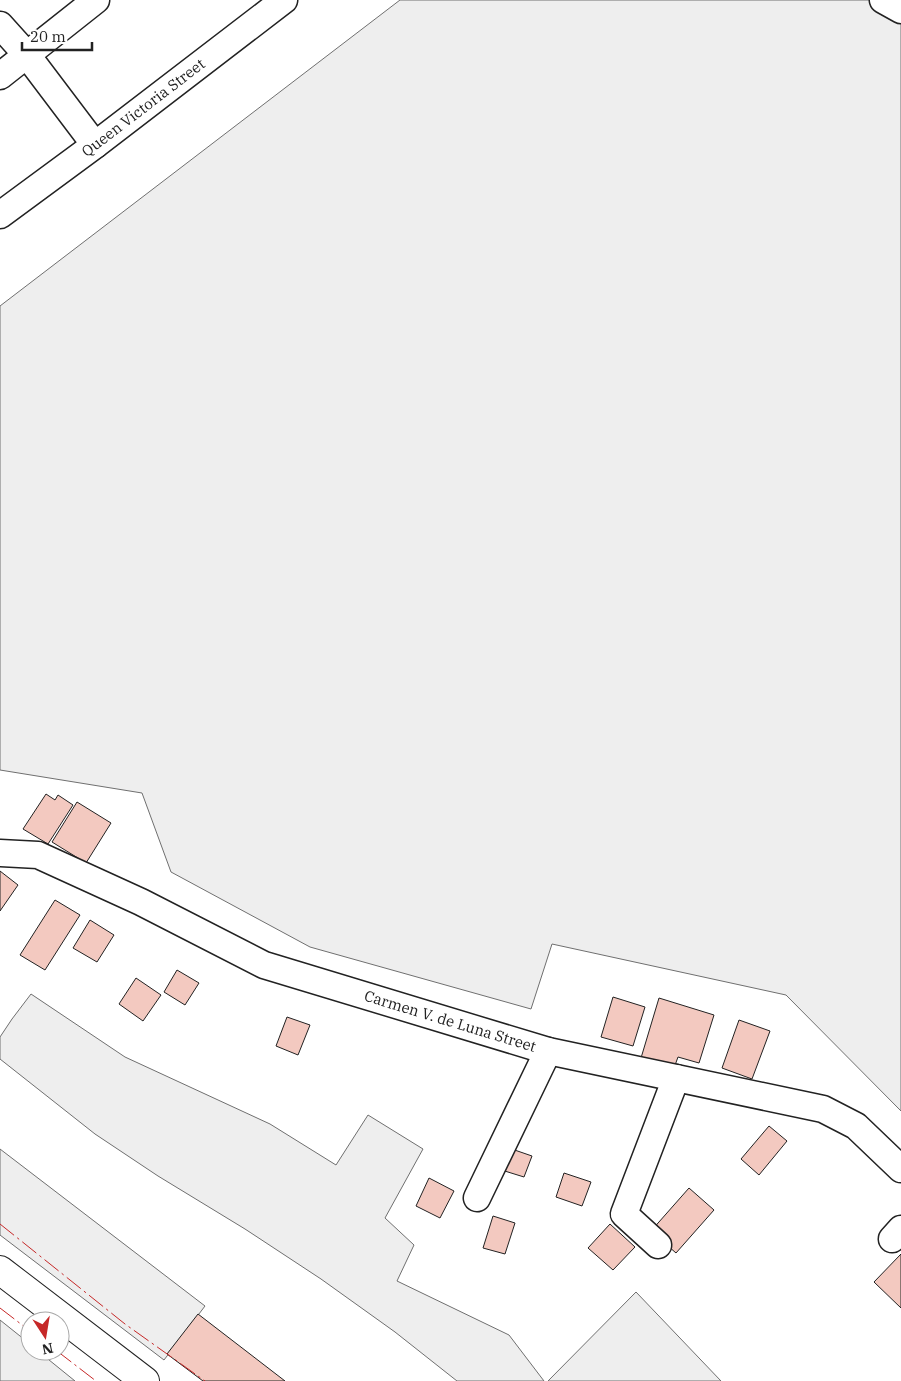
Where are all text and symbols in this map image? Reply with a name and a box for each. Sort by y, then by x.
scale bar [22,20,92,52]
text: 20 m [30,27,66,46]
street label: Queen Victoria Street [78,54,209,161]
street label: Carmen V. de Luna Street [362,986,538,1056]
north arrow [20,1311,70,1361]
text: N [40,1339,55,1359]

